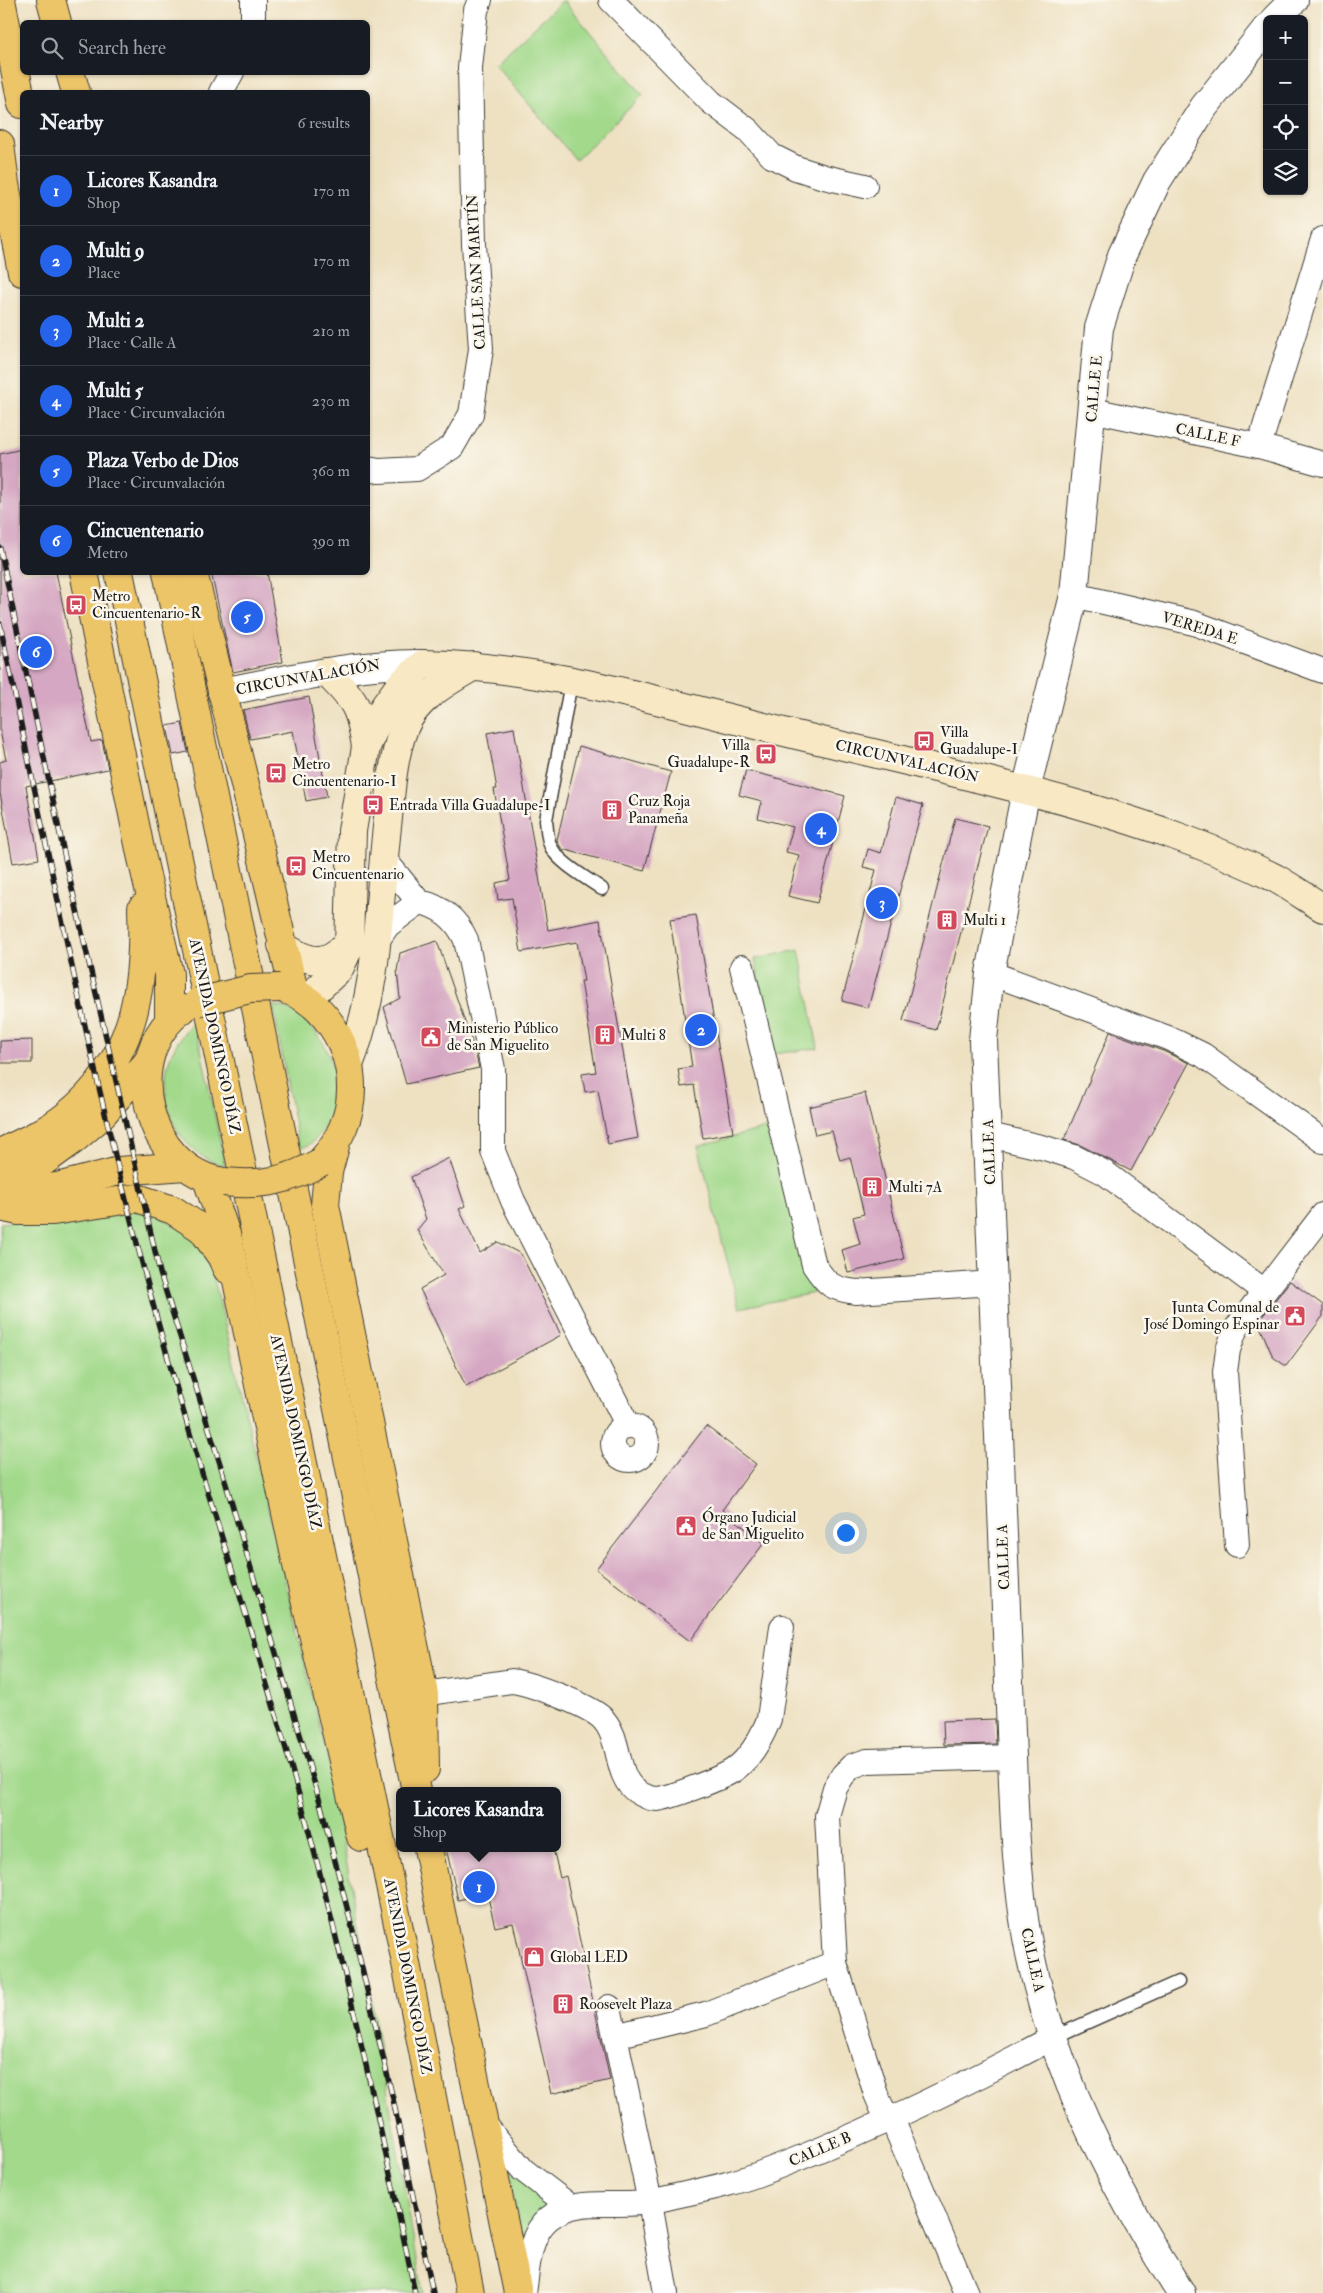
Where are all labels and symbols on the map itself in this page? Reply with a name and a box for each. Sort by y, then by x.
street label: CALLE SAN MARTÍN [462,193,490,350]
street label: CALLE E [1082,355,1107,423]
street label: CALLE F [1174,419,1243,452]
place label: Metro Cincuentenario-R [92,587,202,623]
bus stop icon: Metro Cincuentenario-R [64,593,88,617]
pin: 5 [231,598,263,636]
street label: VEREDA E [1160,608,1240,649]
pin: 6 [20,633,52,671]
street label: CIRCUNVALACIÓN [234,653,383,700]
place label: Villa Guadalupe-I [940,723,1018,760]
bus stop icon: Villa Guadalupe-I [912,729,936,753]
street label: CIRCUNVALACIÓN [833,734,981,787]
place label: Villa Guadalupe-R [667,736,751,773]
bus stop icon: Villa Guadalupe-R [754,742,778,766]
place label: Metro Cincuentenario-I [292,755,396,791]
bus stop icon: Metro Cincuentenario-I [264,761,288,785]
place label: Cruz Roja Panameña [628,792,691,828]
bus stop icon: Entrada Villa Guadalupe-I [361,793,385,817]
place label: Entrada Villa Guadalupe-I [389,796,550,816]
building icon: Cruz Roja Panameña [600,798,624,822]
pin: 4 [805,810,837,848]
place label: Metro Cincuentenario [312,848,404,884]
bus stop icon: Metro Cincuentenario [284,854,308,878]
pin: 3 [866,884,898,922]
building icon: Multi 1 [935,908,959,932]
place label: Multi 1 [963,911,1006,930]
street label: AVENIDA DOMINGO DÍAZ [184,936,245,1135]
pin: 2 [685,1011,717,1049]
place label: Ministerio Público de San Miguelito [447,1019,558,1055]
building icon: Multi 8 [593,1023,617,1047]
public building icon: Ministerio Público de San Miguelito [419,1025,443,1049]
place label: Multi 8 [621,1026,666,1045]
street label: CALLE A [979,1118,1000,1185]
building icon: Multi 7A [860,1175,884,1199]
place label: Multi 7A [888,1178,943,1197]
place label: Junta Comunal de José Domingo Espinar [1143,1298,1279,1335]
public building icon: Junta Comunal de José Domingo Espinar [1283,1304,1307,1328]
street label: AVENIDA DOMINGO DÍAZ [265,1332,326,1531]
place label: Órgano Judicial de San Miguelito [702,1506,804,1544]
public building icon: Órgano Judicial de San Miguelito [674,1514,698,1538]
your location [833,1520,859,1546]
street label: CALLE A [993,1523,1014,1590]
pin: 1 [463,1868,495,1906]
street label: AVENIDA DOMINGO DÍAZ [379,1875,437,2076]
street label: CALLE A [1016,1926,1049,1995]
shop icon: Global LED [522,1945,546,1969]
place label: Global LED [550,1948,628,1967]
building icon: Roosevelt Plaza [551,1992,575,2016]
place label: Roosevelt Plaza [579,1995,673,2014]
street label: CALLE B [786,2128,854,2171]

